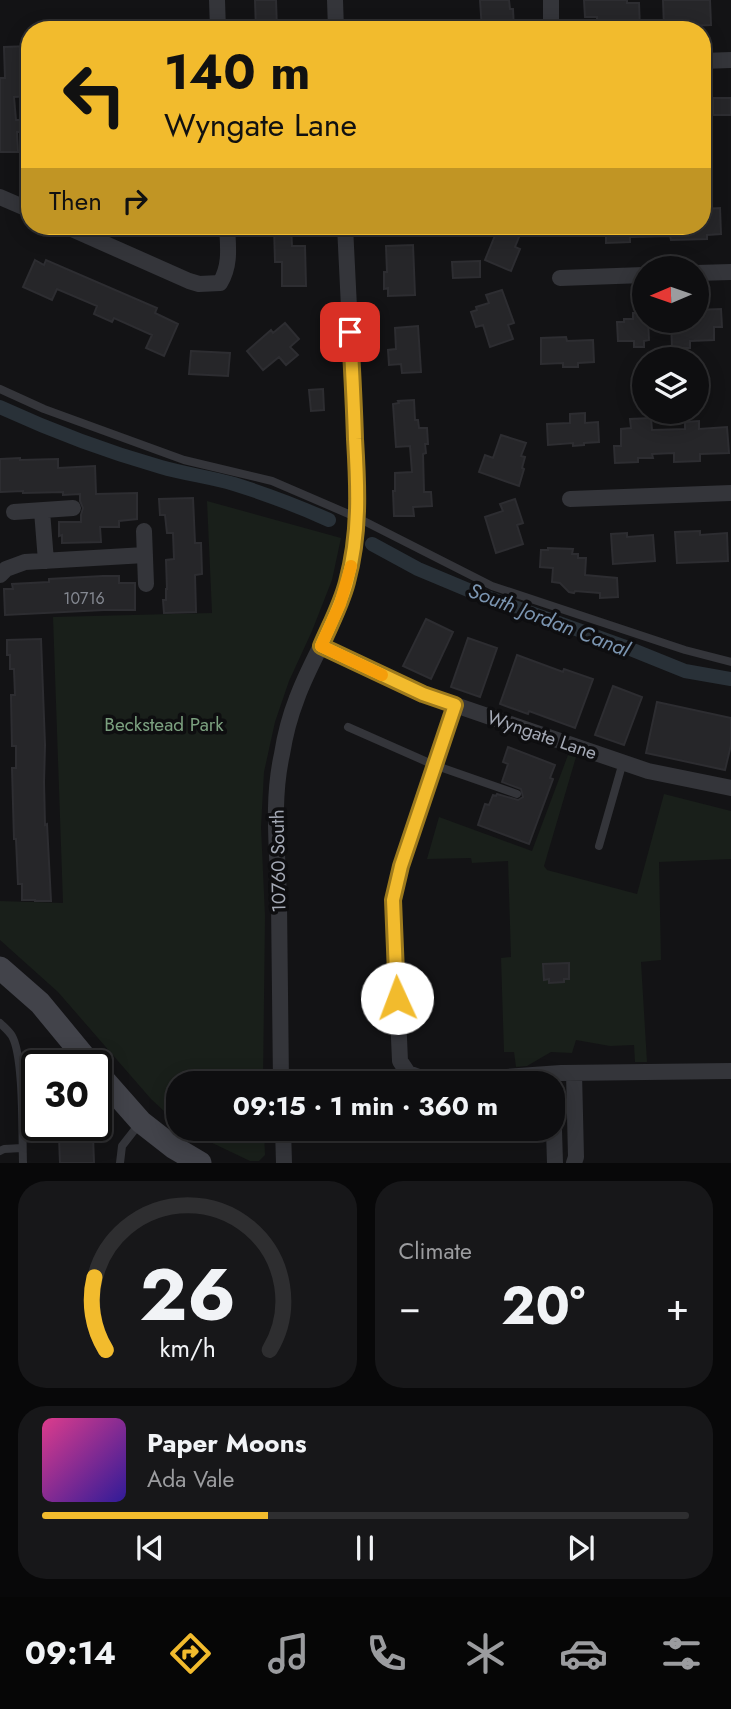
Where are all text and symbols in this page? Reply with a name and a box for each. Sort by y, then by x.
text: 140 m [164,37,310,107]
icon: left [49,49,140,140]
text: Wyngate Lane [164,102,357,148]
text: Then [49,182,102,220]
icon: right [116,182,154,220]
north arrow [632,256,709,332]
map controls [632,256,709,424]
pin [320,302,380,362]
icon: arrive [331,313,369,351]
button: layers [632,347,709,424]
water label: South Jordan Canal [464,575,635,665]
house number: 10716 [63,587,105,610]
street label: Wyngate Lane [483,704,601,766]
park label: Beckstead Park [104,711,224,738]
street label: 10760 South [264,809,292,913]
position arrow [360,961,434,1035]
speed limit sign: 30 [21,1050,112,1141]
text: 09:15 · 1 min · 360 m [233,1087,498,1125]
text: Climate [399,1234,472,1268]
text: 26 [139,1243,235,1348]
text: 20° [501,1268,585,1344]
text: − [399,1279,421,1334]
text: + [666,1279,689,1334]
text: km/h [159,1330,216,1366]
text: Paper Moons [147,1424,307,1462]
text: Ada Vale [147,1462,234,1496]
icon: previous [131,1529,169,1567]
icon: pause [346,1529,384,1567]
icon: next [562,1529,600,1567]
icon: directions [166,1629,215,1678]
icon: music [264,1629,313,1678]
icon: phone [362,1629,411,1678]
icon: climate [461,1629,510,1678]
icon: car [559,1629,608,1678]
icon: filters [657,1629,706,1678]
text: 09:14 [25,1630,116,1676]

